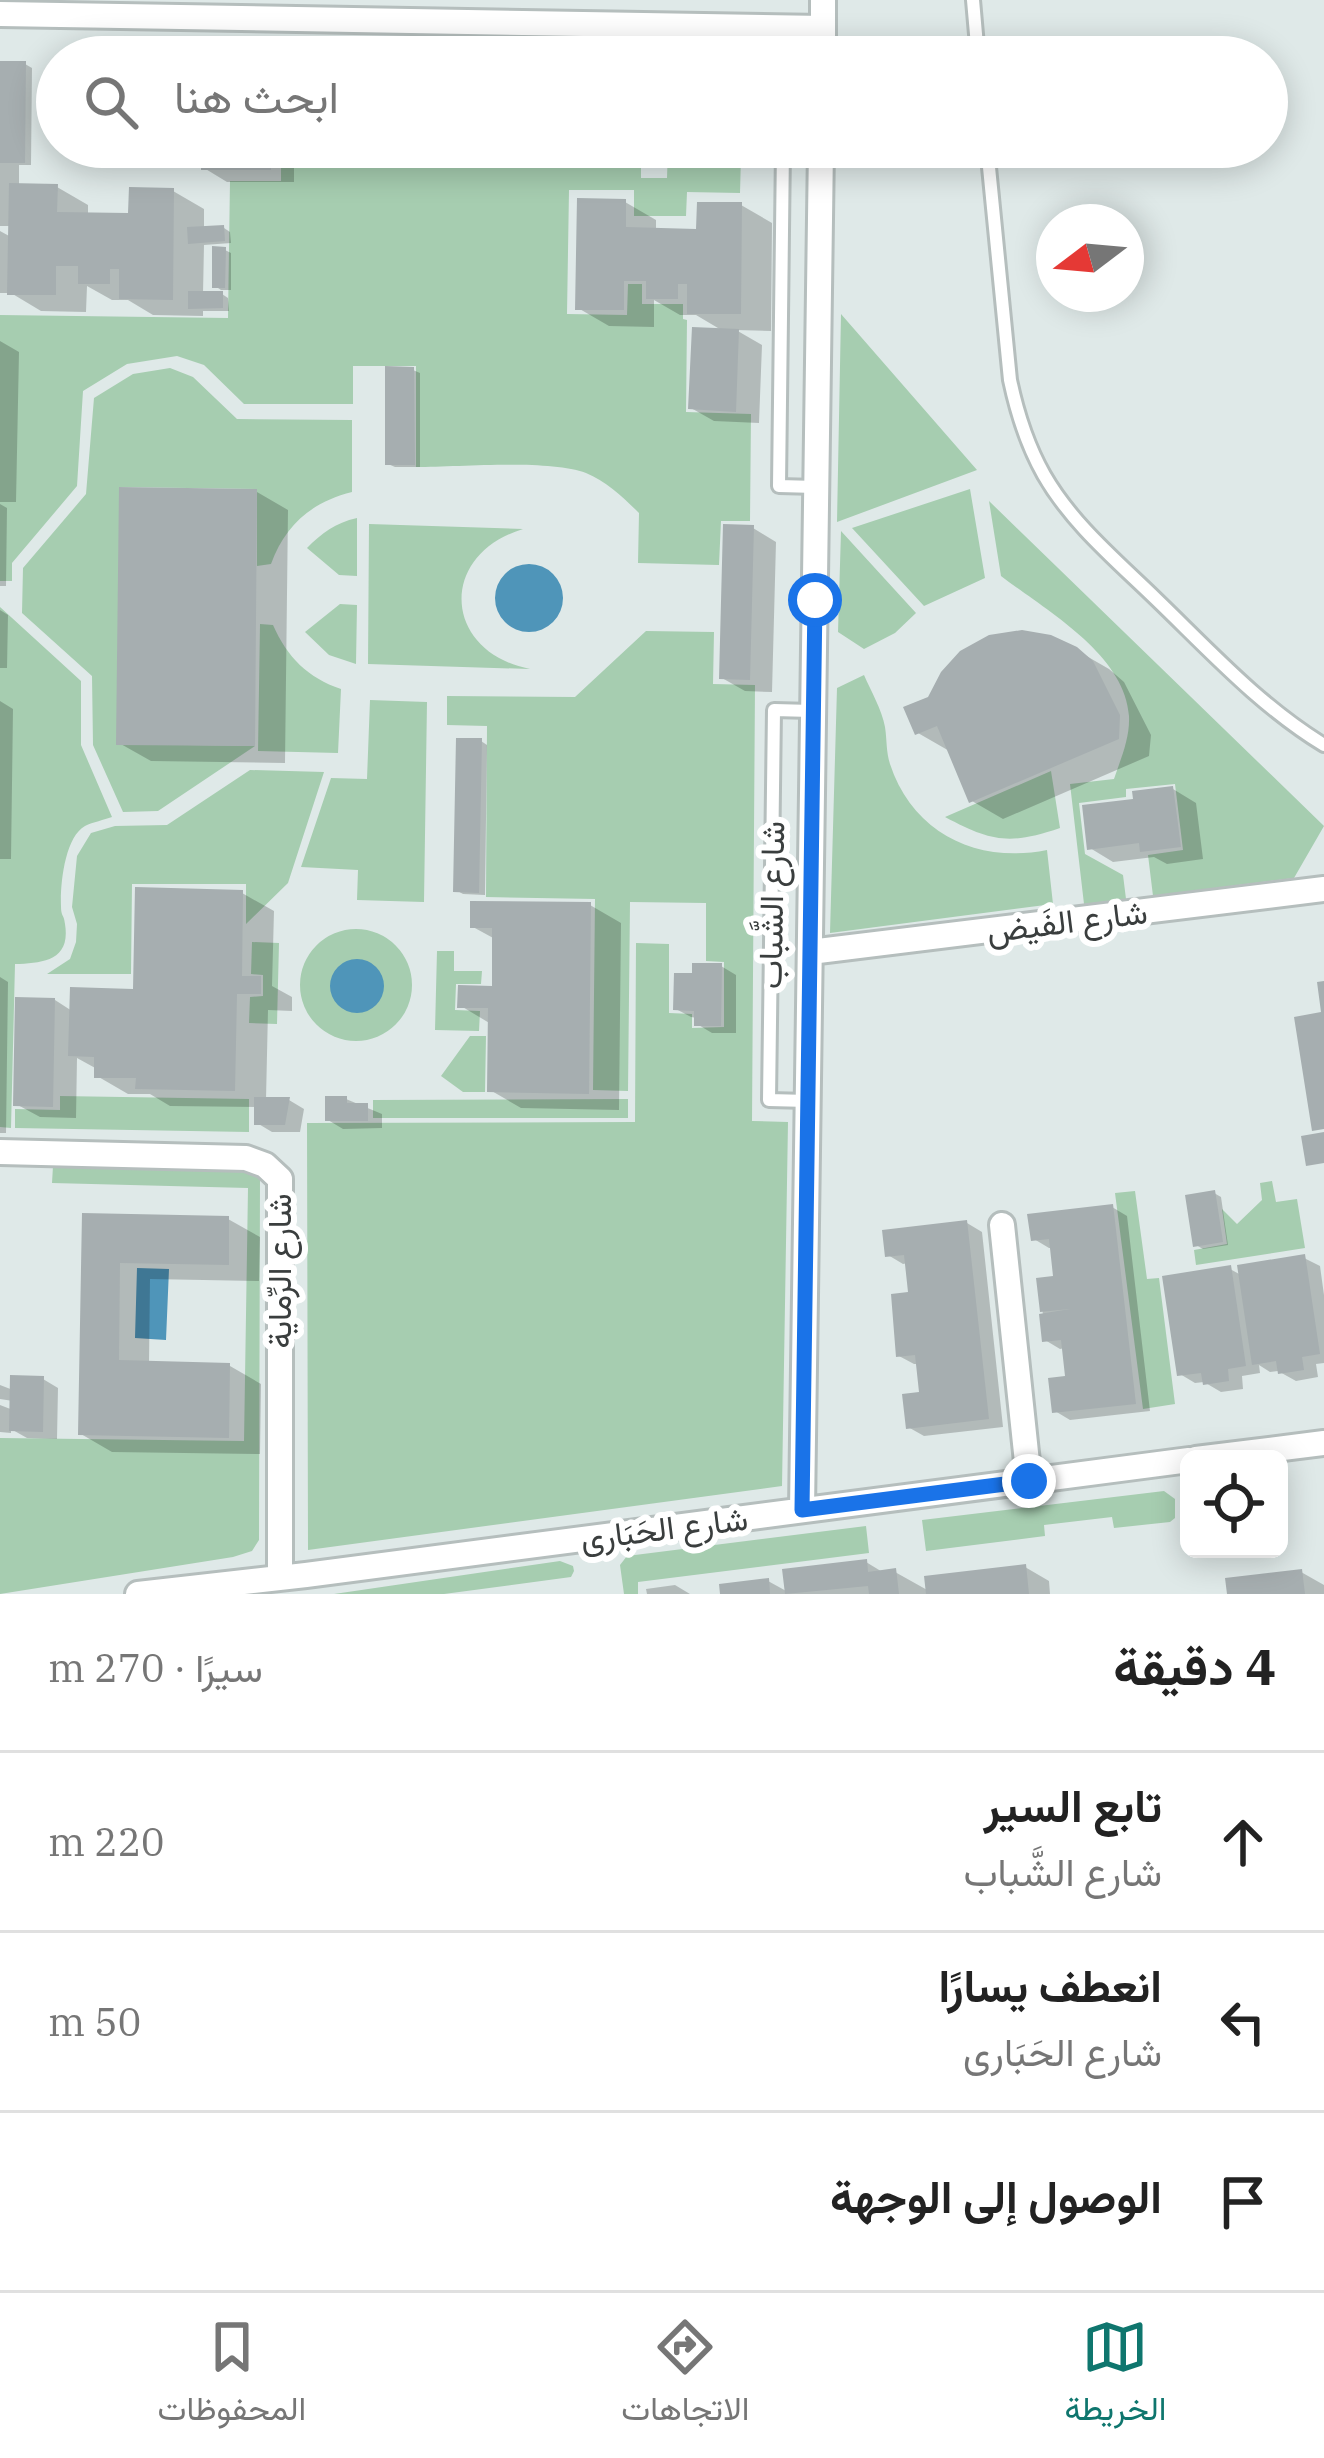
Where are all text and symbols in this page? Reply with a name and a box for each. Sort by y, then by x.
search box [36,36,1288,168]
text: ابحث هنا [174,67,339,125]
icon: search [78,69,144,135]
north arrow [1036,204,1144,312]
route start [788,573,842,627]
street label: شارع الشَّباب [747,821,795,989]
street label: شارع الفَيض [984,889,1150,954]
street label: شارع الرِّماية [257,1194,302,1348]
map controls [1180,1450,1288,1558]
button: locate [1180,1450,1288,1558]
route end [1002,1454,1056,1508]
street label: شارع الحَبَارى [578,1496,750,1561]
text: 4 دقيقة [1113,1633,1276,1699]
text: سيرًا · 270 m [48,1642,263,1693]
text: تابع السير [984,1776,1162,1834]
icon: ahead [1210,1809,1276,1875]
text: 220 m [48,1816,164,1867]
text: شارع الشَّباب [963,1846,1162,1897]
text: انعطف يسارًا [939,1956,1162,2014]
icon: left [1210,1989,1276,2055]
text: 50 m [48,1996,141,2047]
text: شارع الحَبَارى [963,2026,1162,2077]
text: الوصول إلى الوجهة [830,2167,1162,2225]
icon: arrive [1210,2169,1276,2235]
tab: المحفوظات [158,2314,306,2438]
tab: الاتجاهات [621,2314,749,2438]
tab: الخريطة [1064,2314,1166,2438]

